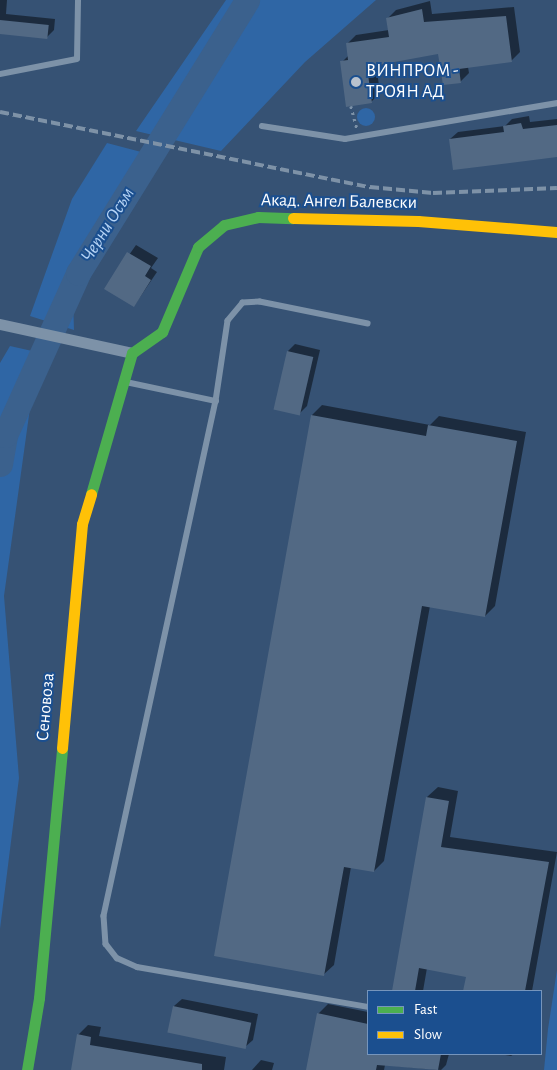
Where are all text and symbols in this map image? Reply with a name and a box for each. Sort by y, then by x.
place label: ВИНПРОМ - ТРОЯН АД [366,61,459,104]
marker: ВИНПРОМ - ТРОЯН АД [350,76,362,88]
water label: Черни Осъм [76,184,140,266]
street label: Акад. Ангел Балевски [261,190,417,214]
street label: Сеновоза [32,672,60,742]
legend [367,990,542,1055]
text: Fast [414,1002,437,1017]
text: Slow [414,1027,442,1042]

